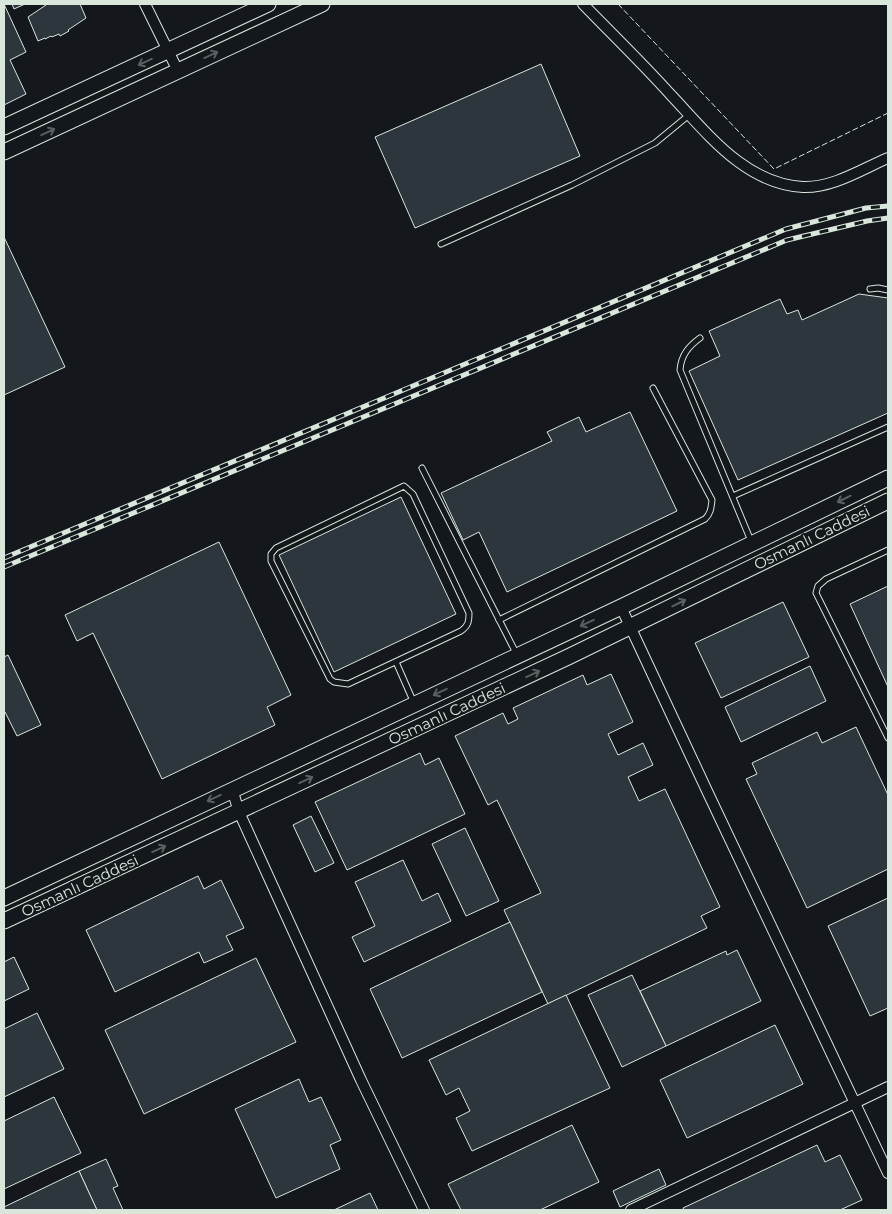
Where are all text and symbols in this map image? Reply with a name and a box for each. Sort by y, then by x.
one-way arrow [203,50,218,60]
one-way arrow [138,57,153,67]
one-way arrow [40,126,55,136]
one-way arrow [837,495,852,504]
street label: Osmanlı Caddesi [751,501,873,574]
one-way arrow [671,598,686,607]
one-way arrow [580,618,595,628]
one-way arrow [525,669,540,679]
street label: Osmanlı Caddesi [385,678,508,749]
one-way arrow [433,687,448,697]
one-way arrow [298,775,313,785]
one-way arrow [207,793,222,803]
one-way arrow [151,844,166,853]
street label: Osmanlı Caddesi [18,850,141,921]

